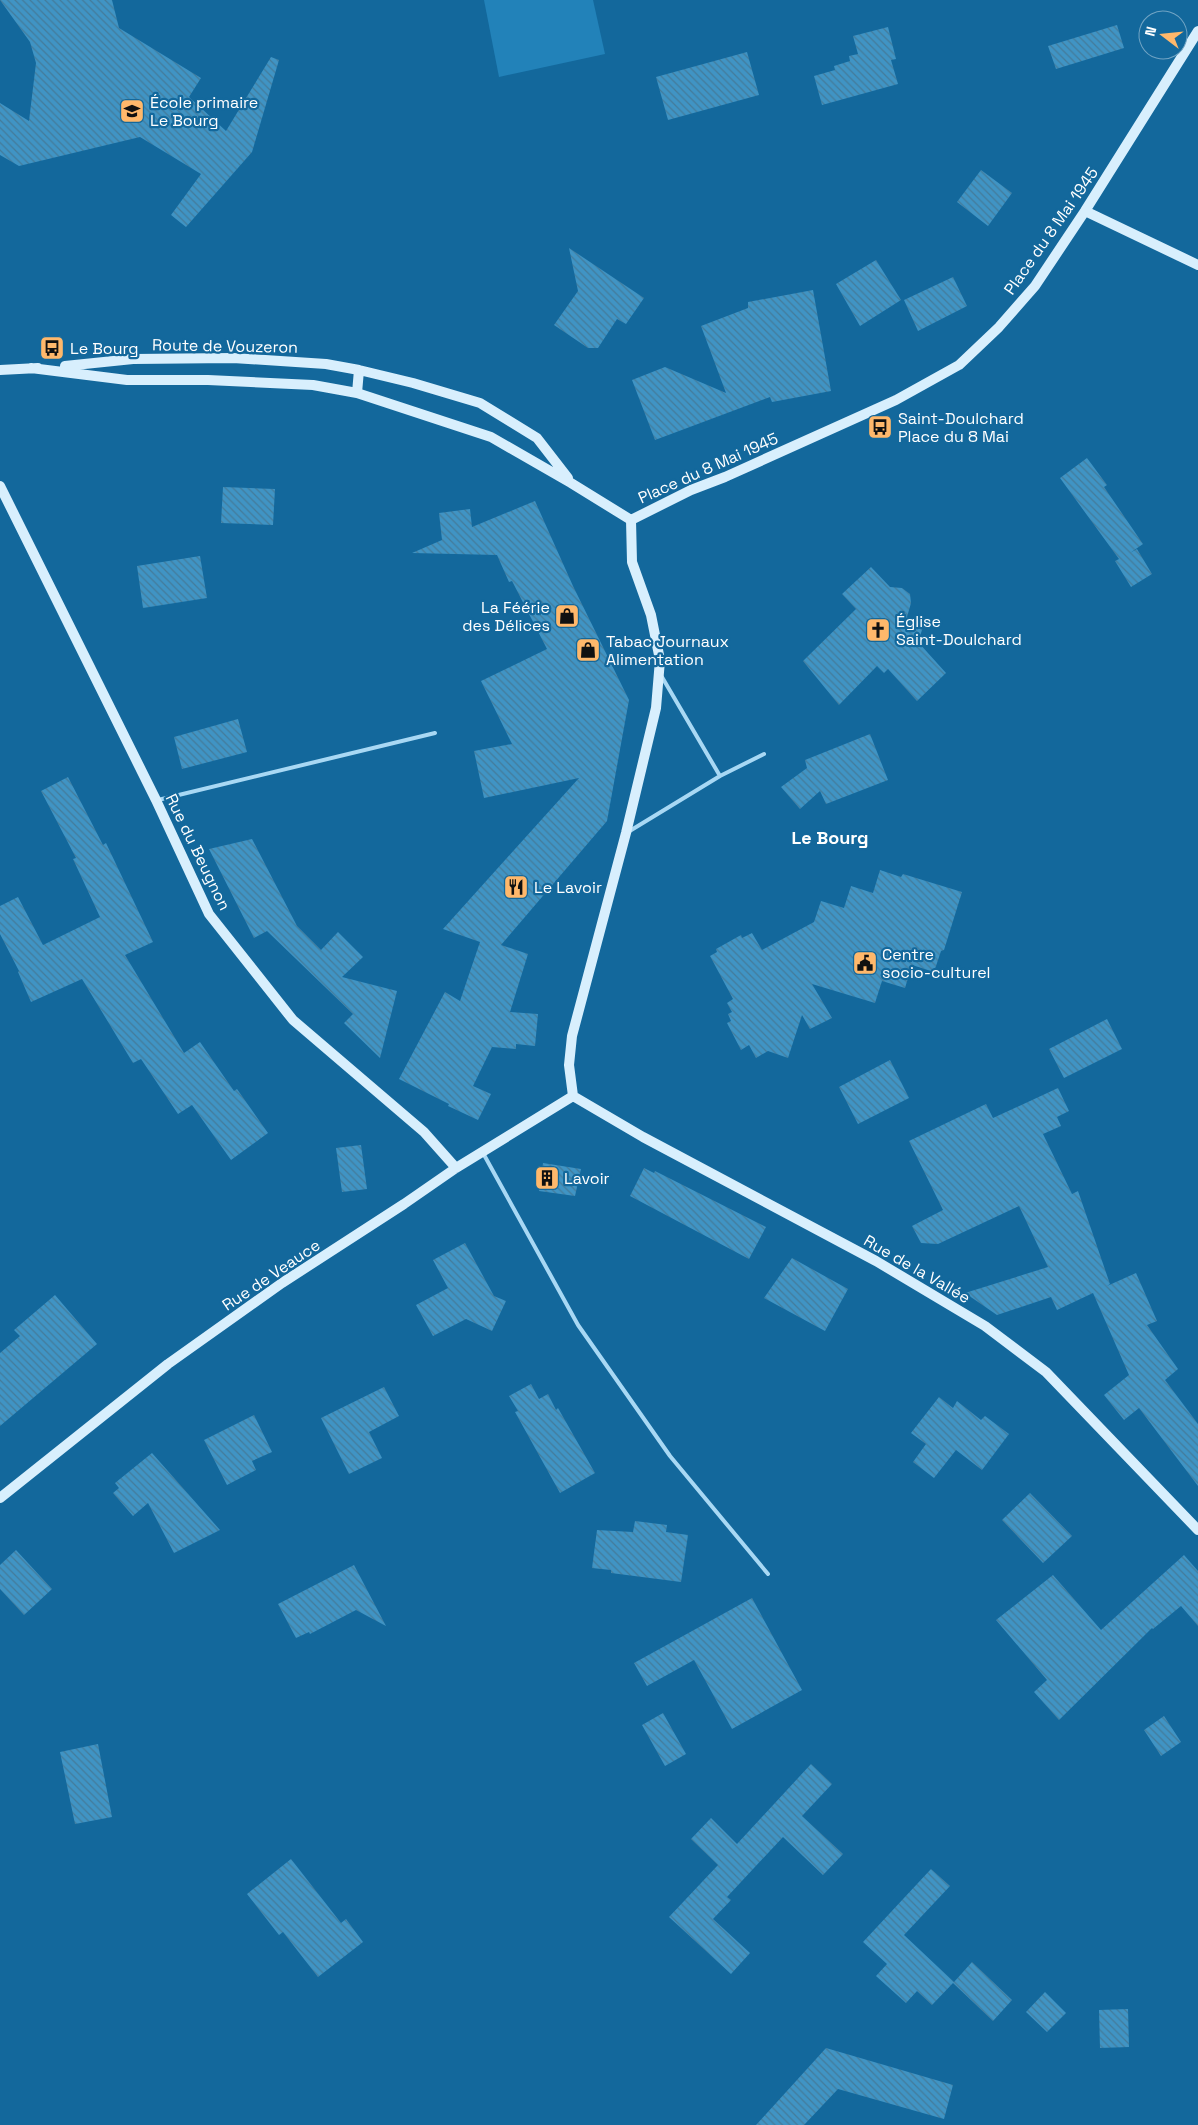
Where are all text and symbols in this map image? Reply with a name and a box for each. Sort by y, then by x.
north arrow [1138,10,1188,60]
text: N [1141,24,1160,38]
place label: École primaire Le Bourg [150,92,258,131]
school or university icon: École primaire Le Bourg [119,98,145,124]
street label: Place du 8 Mai 1945 [999,163,1103,299]
street label: Route de Vouzeron [152,334,298,358]
bus stop icon: Le Bourg [39,335,65,361]
place label: Le Bourg [70,338,139,359]
place label: Saint-Doulchard Place du 8 Mai [898,408,1024,447]
bus stop icon: Saint-Doulchard Place du 8 Mai [867,414,893,440]
street label: Place du 8 Mai 1945 [635,428,781,508]
place label: La Féérie des Délices [462,597,550,636]
shop icon: La Féérie des Délices [554,603,580,629]
place label: Église Saint-Doulchard [896,611,1022,650]
church icon: Église Saint-Doulchard [865,617,891,643]
place label: Tabac Journaux Alimentation [606,631,729,670]
shop icon: Tabac Journaux Alimentation [575,637,601,663]
street label: Rue du Beugnon [161,790,235,914]
district label: Le Bourg [791,826,869,849]
restaurant icon: Le Lavoir [503,874,529,900]
place label: Le Lavoir [534,877,602,898]
place label: Centre socio-culturel [882,944,991,983]
public building icon: Centre socio-culturel [852,950,878,976]
building icon: Lavoir [534,1165,560,1191]
place label: Lavoir [564,1168,610,1189]
street label: Rue de la Vallée [860,1230,974,1308]
street label: Rue de Veauce [218,1234,324,1316]

